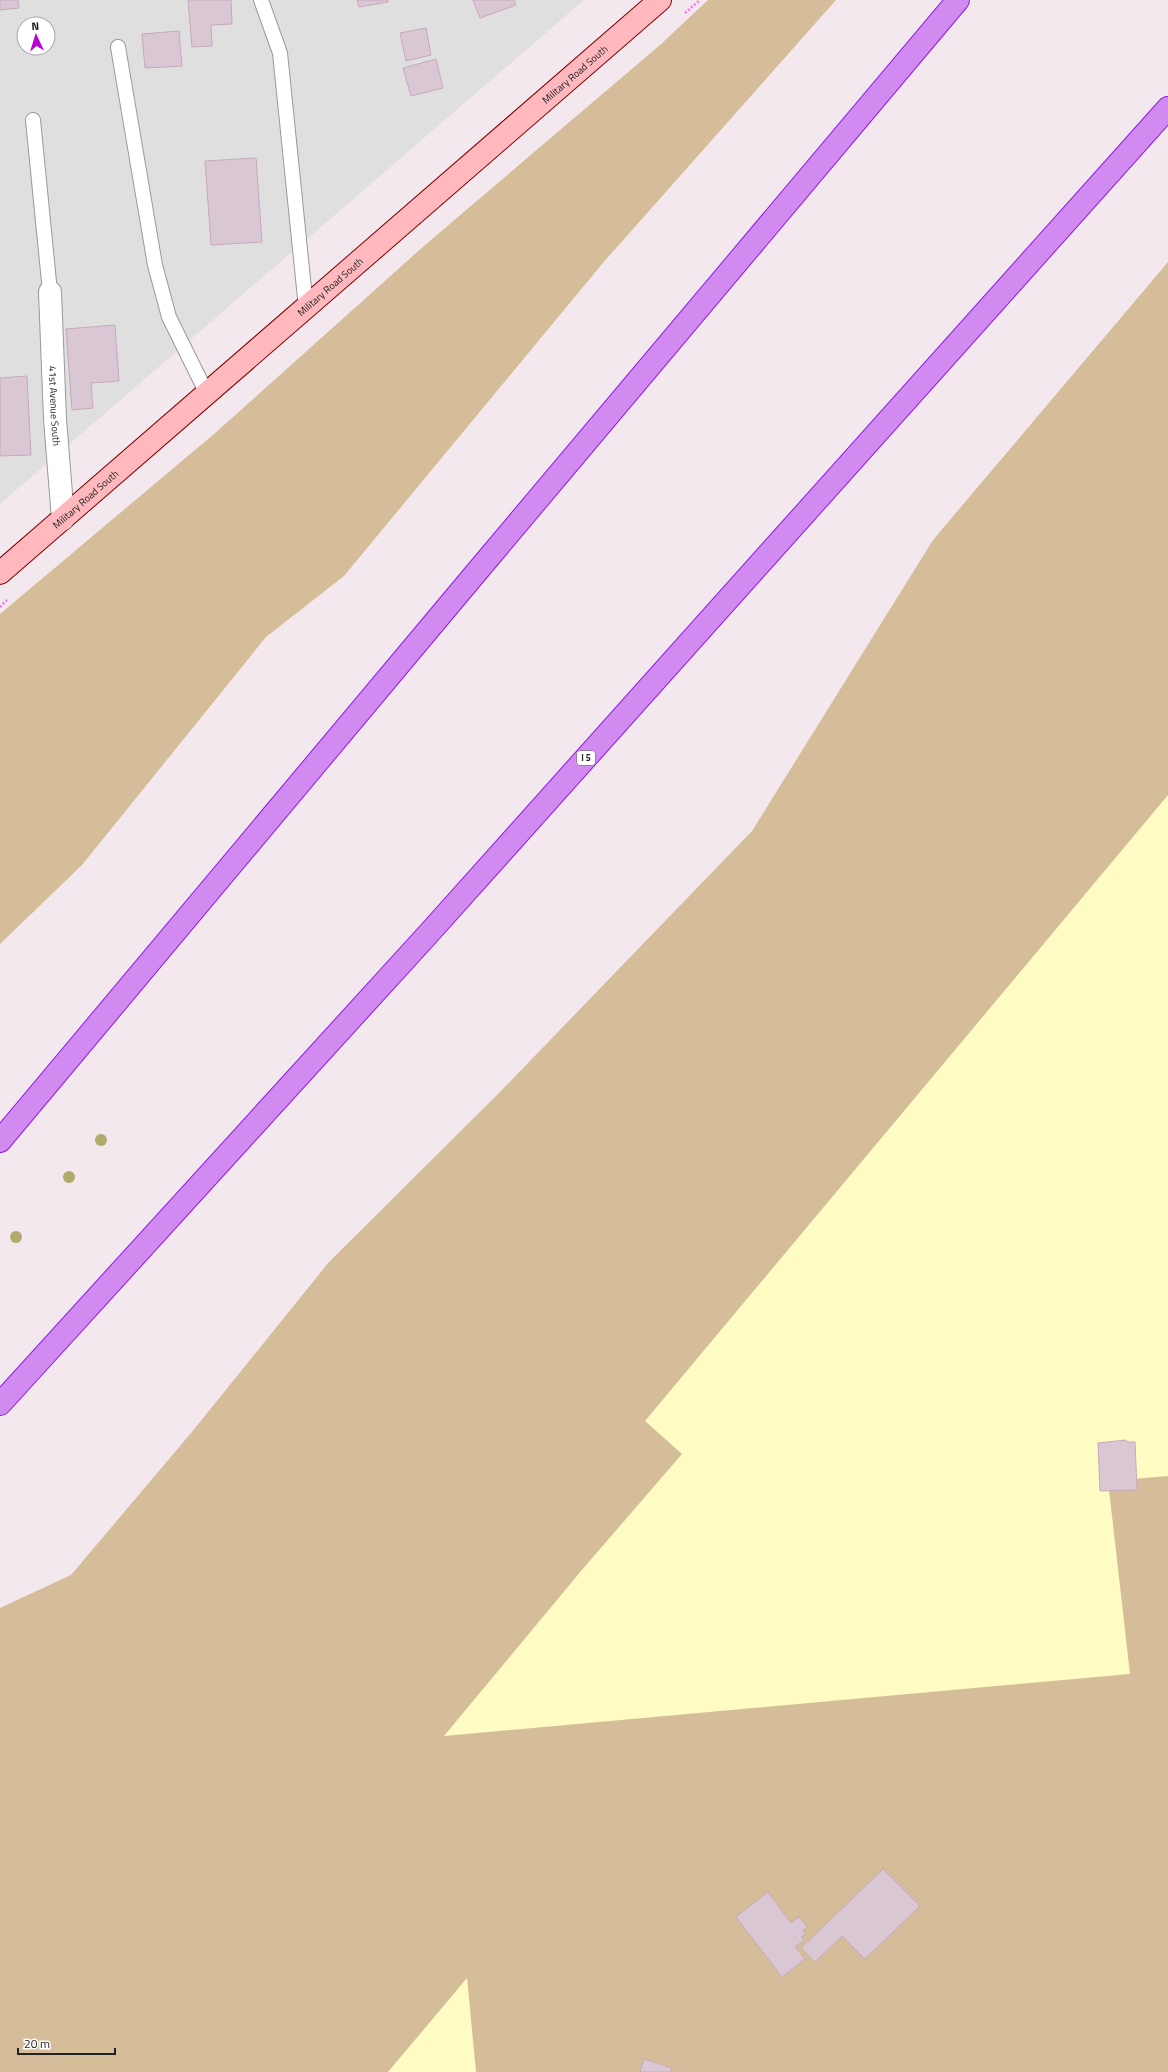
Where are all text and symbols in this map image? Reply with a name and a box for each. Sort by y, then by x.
north arrow [16,16,56,56]
text: N [31,18,40,34]
street label: Military Road South [539,42,611,107]
street label: Military Road South [294,254,367,320]
street label: 41st Avenue South [45,366,64,446]
street label: Military Road South [49,466,122,532]
road number: I 5 [577,751,595,765]
scale bar [18,2030,115,2056]
text: 20 m [24,2034,50,2053]

